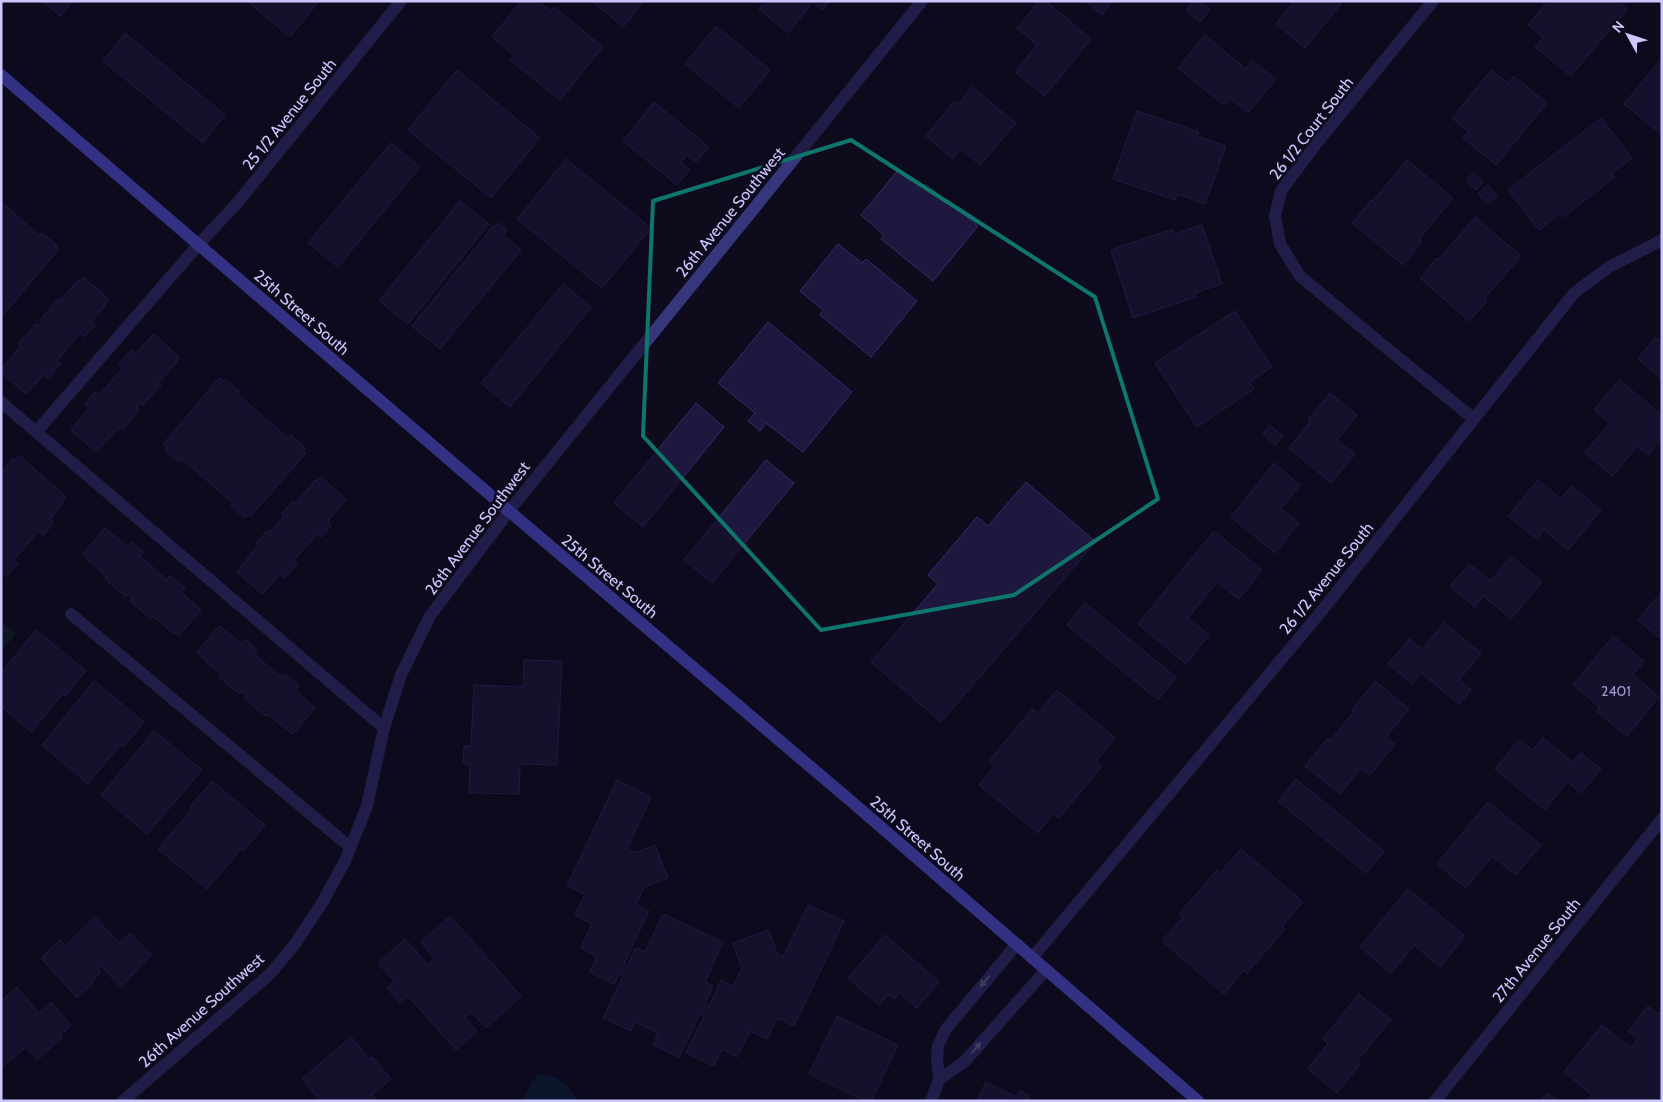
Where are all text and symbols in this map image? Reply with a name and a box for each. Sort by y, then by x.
north arrow [1603,10,1653,60]
text: N [1608,17,1628,36]
street label: 25 1/2 Avenue South [239,55,340,174]
street label: 26 1/2 Court South [1265,73,1357,183]
street label: 26th Avenue Southwest [672,143,789,281]
street label: 25th Street South [250,266,353,359]
street label: 26th Avenue Southwest [421,458,534,599]
street label: 26 1/2 Avenue South [1275,519,1377,638]
street label: 25th Street South [558,531,662,622]
house number: 2401 [1601,682,1631,700]
street label: 25th Street South [866,792,969,885]
street label: 27th Avenue South [1488,894,1584,1006]
street label: 26th Avenue Southwest [135,949,268,1072]
one-way arrow [979,975,990,988]
one-way arrow [970,1043,982,1055]

